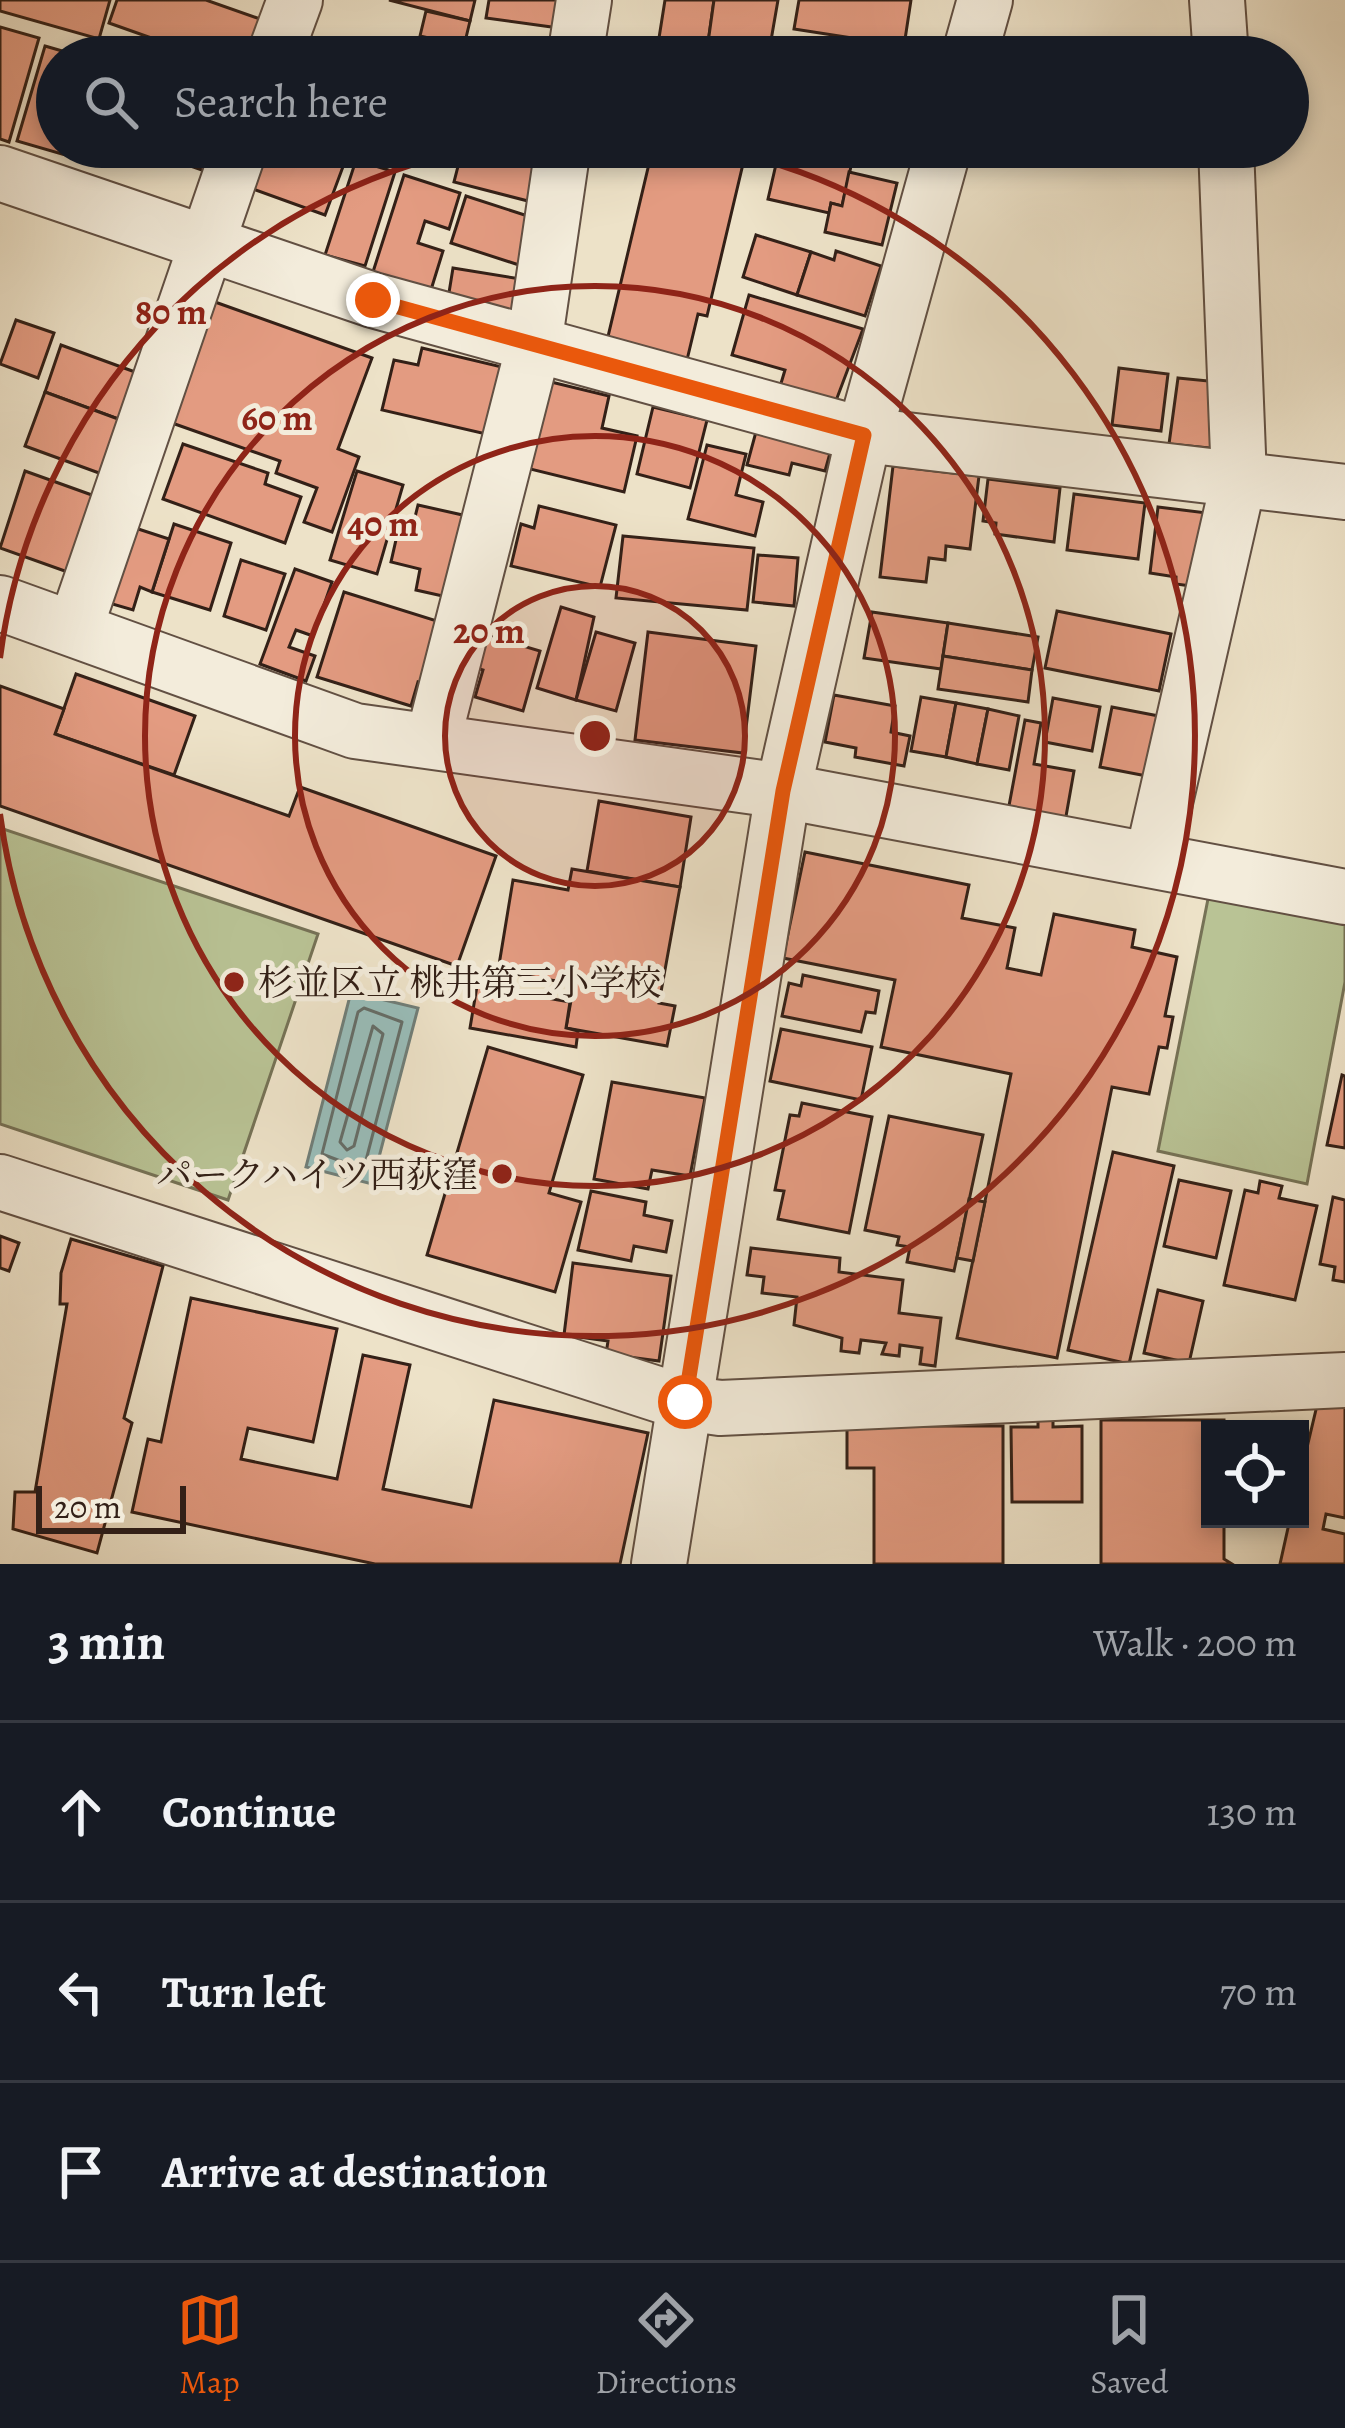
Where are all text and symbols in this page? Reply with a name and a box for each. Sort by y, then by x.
search box [36,36,1309,168]
icon: search [78,69,144,135]
text: Search here [174,71,388,133]
route end [346,273,400,327]
text: 80 m [135,287,207,336]
text: 60 m [241,393,313,442]
text: 40 m [347,499,419,548]
text: 20 m [453,606,525,655]
centre of rings [574,715,616,757]
place label: 杉並区立 桃井第三小学校 [258,958,661,1007]
marker: 杉並区立 桃井第三小学校 [221,969,247,995]
place label: パークハイツ西荻窪 [156,1150,478,1199]
marker: パークハイツ西荻窪 [489,1161,515,1187]
route start [658,1375,712,1429]
map controls [1201,1420,1309,1528]
button: locate [1201,1420,1309,1528]
scale bar [36,1480,186,1533]
text: 20 m [54,1484,121,1529]
text: 3 min [48,1607,165,1677]
text: Walk · 200 m [1093,1616,1297,1669]
icon: ahead [48,1779,114,1845]
text: Continue [162,1781,336,1843]
text: 130 m [1206,1785,1297,1838]
icon: left [48,1959,114,2025]
text: Turn left [162,1961,326,2023]
text: 70 m [1220,1965,1297,2018]
icon: arrive [48,2139,114,2205]
text: Arrive at destination [162,2141,548,2203]
tab: Map [177,2287,243,2404]
tab: Directions [596,2287,737,2404]
tab: Saved [1090,2287,1168,2404]

